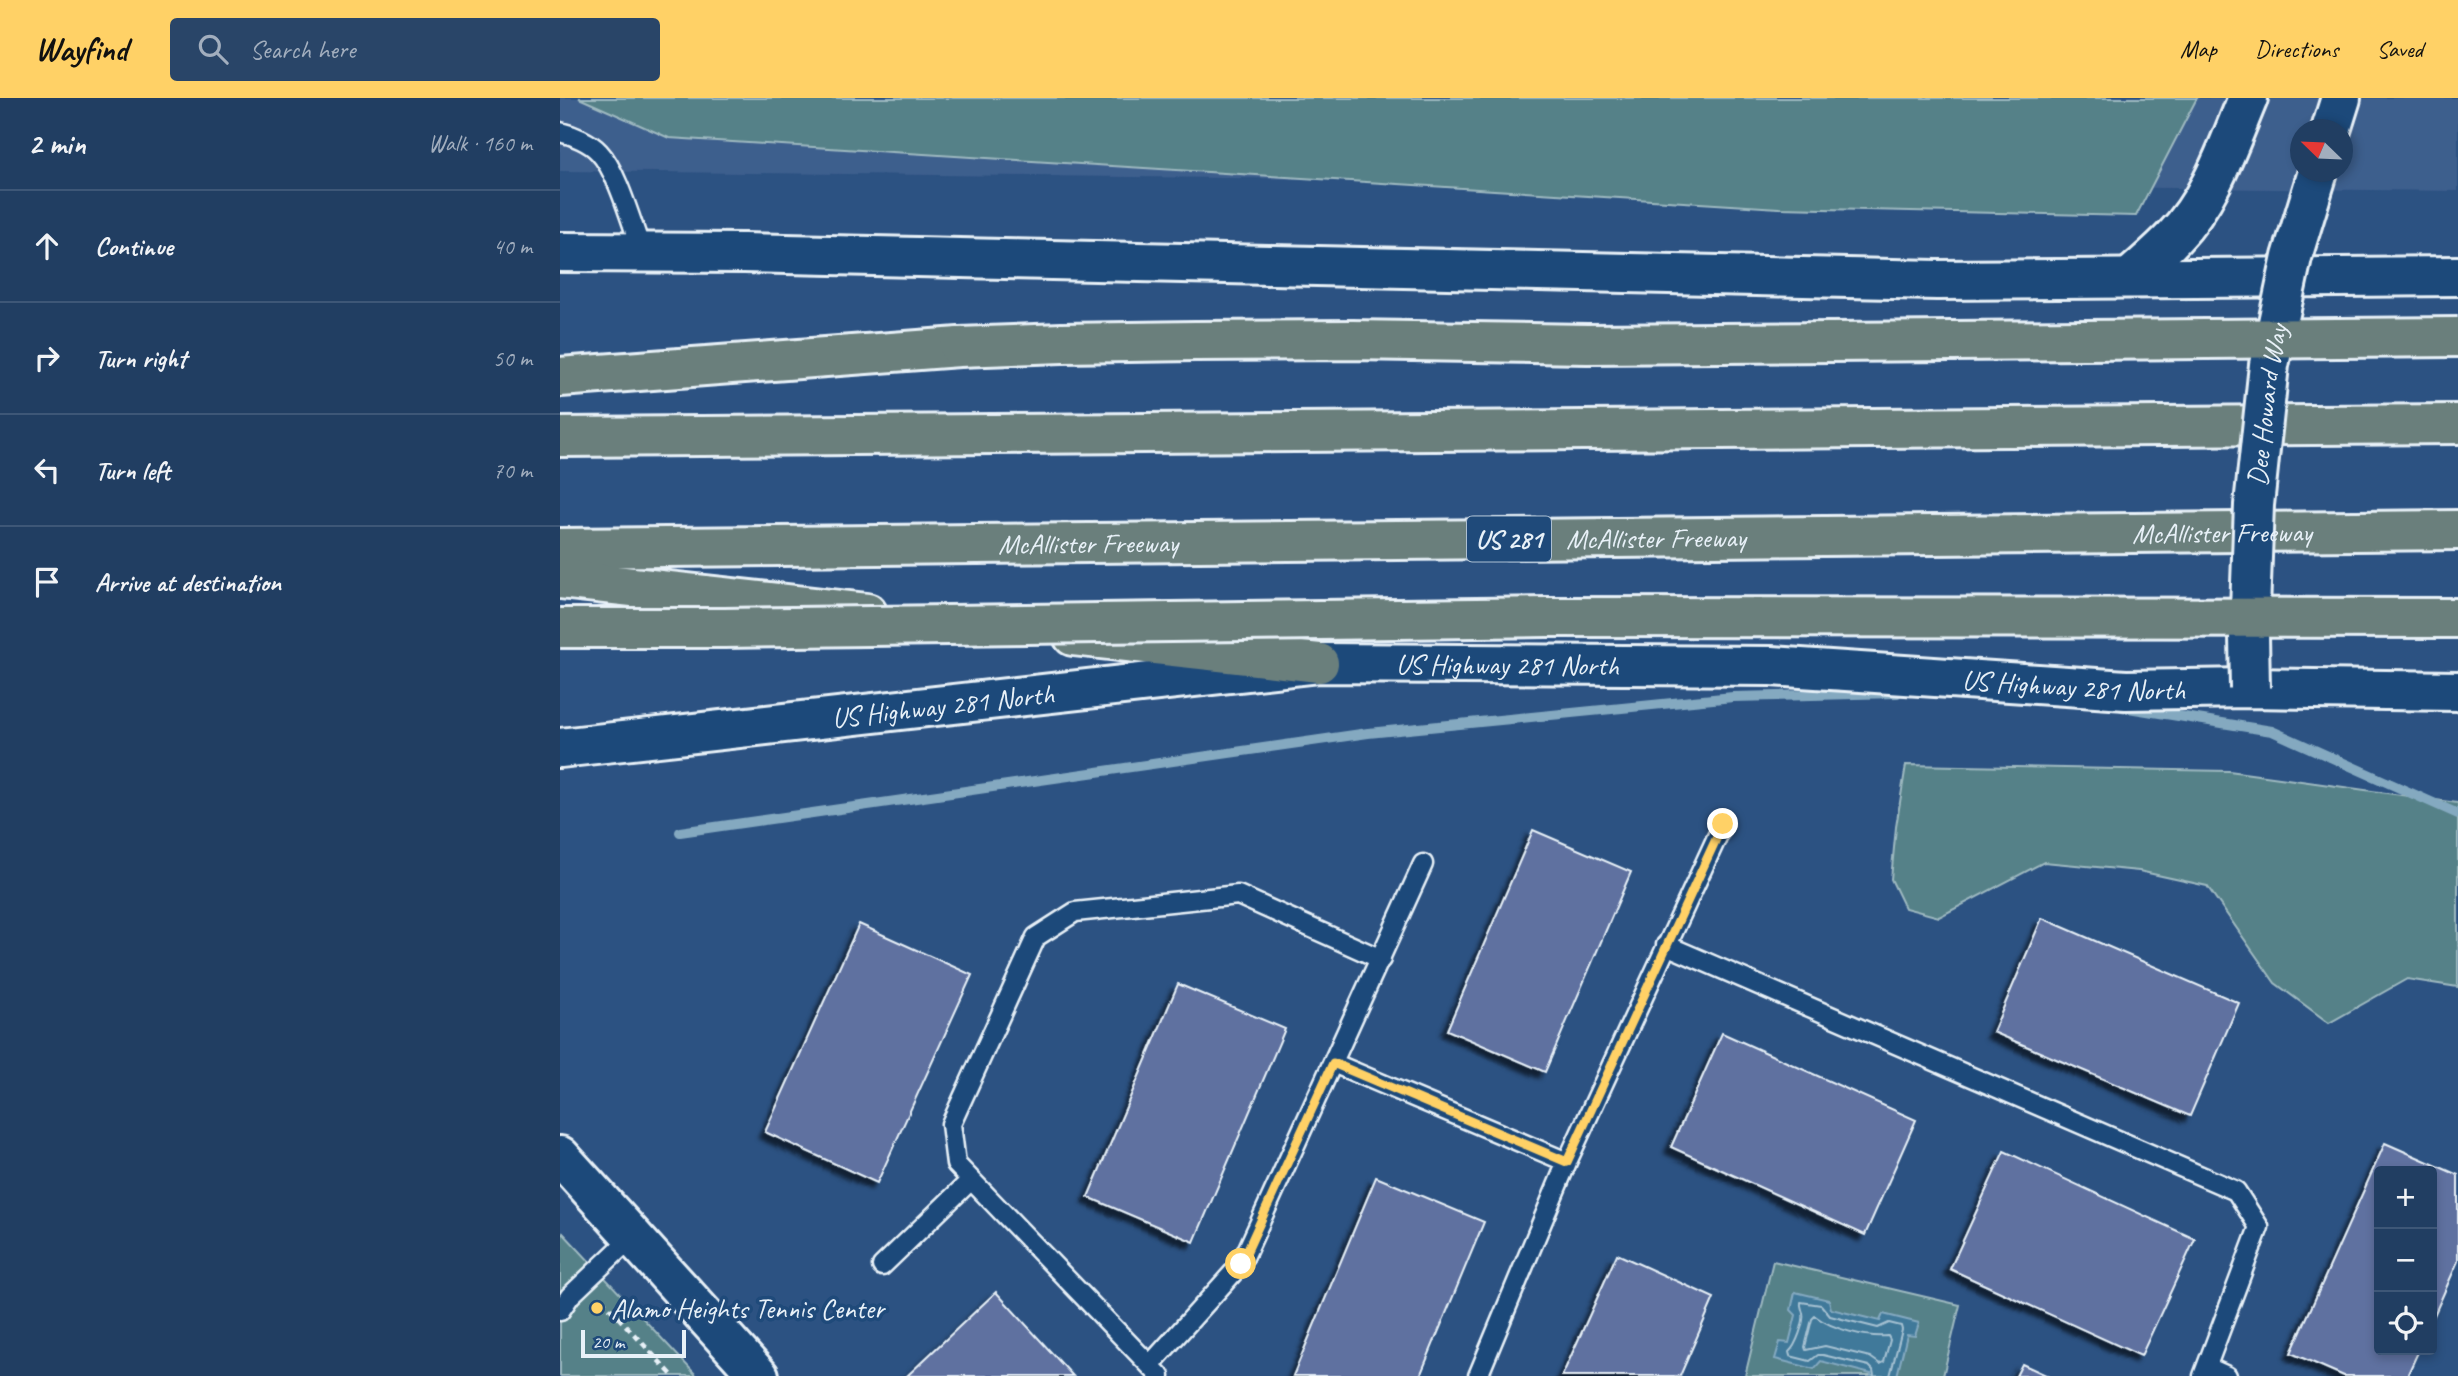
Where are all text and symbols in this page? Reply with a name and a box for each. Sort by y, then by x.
search box [170,18,660,81]
text: Wayfind [35,28,128,70]
icon: search [194,30,232,68]
text: Search here [250,33,356,66]
text: Map [2180,34,2217,64]
text: Directions [2255,34,2338,64]
text: Saved [2376,34,2423,64]
north arrow [2290,119,2353,182]
text: 2 min [28,125,85,163]
text: Walk · 160 m [428,129,532,158]
icon: ahead [28,227,66,265]
text: Continue [95,230,173,263]
text: 40 m [493,232,532,261]
street label: Dee Howard Way [2239,318,2295,487]
icon: right [28,339,66,377]
text: Turn right [95,342,186,375]
text: 50 m [493,344,532,373]
icon: left [28,451,66,489]
text: Turn left [95,454,170,487]
text: 70 m [493,456,532,485]
street label: McAllister Freeway [2132,514,2314,551]
road number: US 281 [1467,516,1551,561]
street label: McAllister Freeway [1566,519,1748,556]
street label: McAllister Freeway [998,525,1180,561]
icon: arrive [28,563,66,601]
text: Arrive at destination [95,566,281,599]
street label: US Highway 281 North [1396,646,1619,682]
street label: US Highway 281 North [1961,661,2186,707]
street label: US Highway 281 North [830,675,1056,735]
route end [1707,808,1738,839]
map controls [2374,1166,2437,1355]
button: + [2374,1166,2437,1229]
button: − [2374,1229,2437,1292]
route start [1225,1248,1256,1279]
place label: Alamo Heights Tennis Center [611,1291,886,1326]
button: locate [2374,1292,2437,1355]
marker: Alamo Heights Tennis Center [589,1300,605,1316]
scale bar [581,1327,686,1359]
text: 20 m [592,1330,624,1354]

